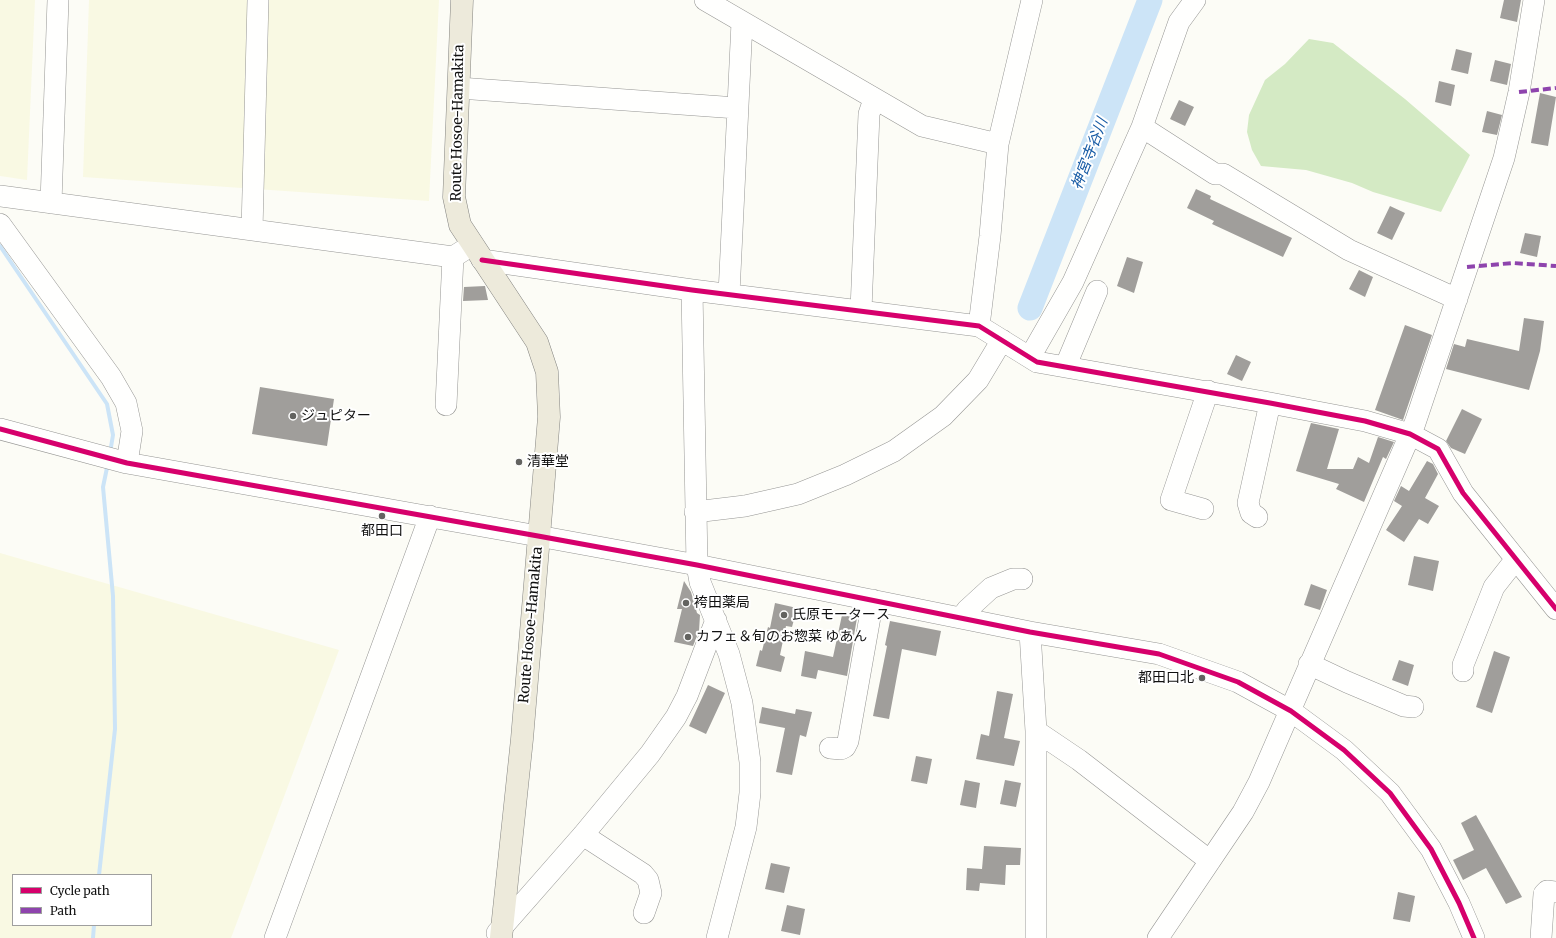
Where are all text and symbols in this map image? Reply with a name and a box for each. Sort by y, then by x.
street label: Route Hosoe-Hamakita [448,44,468,202]
water label: 神宮寺谷川 [1068,116,1112,192]
place label: ジュピター [301,408,371,424]
marker: ジュピター [288,411,298,421]
place label: 清華堂 [527,454,569,470]
marker: 清華堂 [514,457,524,467]
marker: 都田口 [377,511,387,521]
place label: 都田口 [361,523,403,539]
street label: Route Hosoe-Hamakita [516,546,546,704]
place label: 袴田薬局 [694,595,750,611]
marker: 袴田薬局 [681,598,691,608]
place label: 氏原モータース [792,607,890,623]
marker: 氏原モータース [779,610,789,620]
place label: カフェ＆旬のお惣菜 ゆあん [696,629,867,645]
marker: カフェ＆旬のお惣菜 ゆあん [683,632,693,642]
place label: 都田口北 [1138,670,1194,686]
marker: 都田口北 [1197,673,1207,683]
legend [12,874,152,926]
text: Cycle path [50,883,110,898]
text: Path [50,903,76,918]

